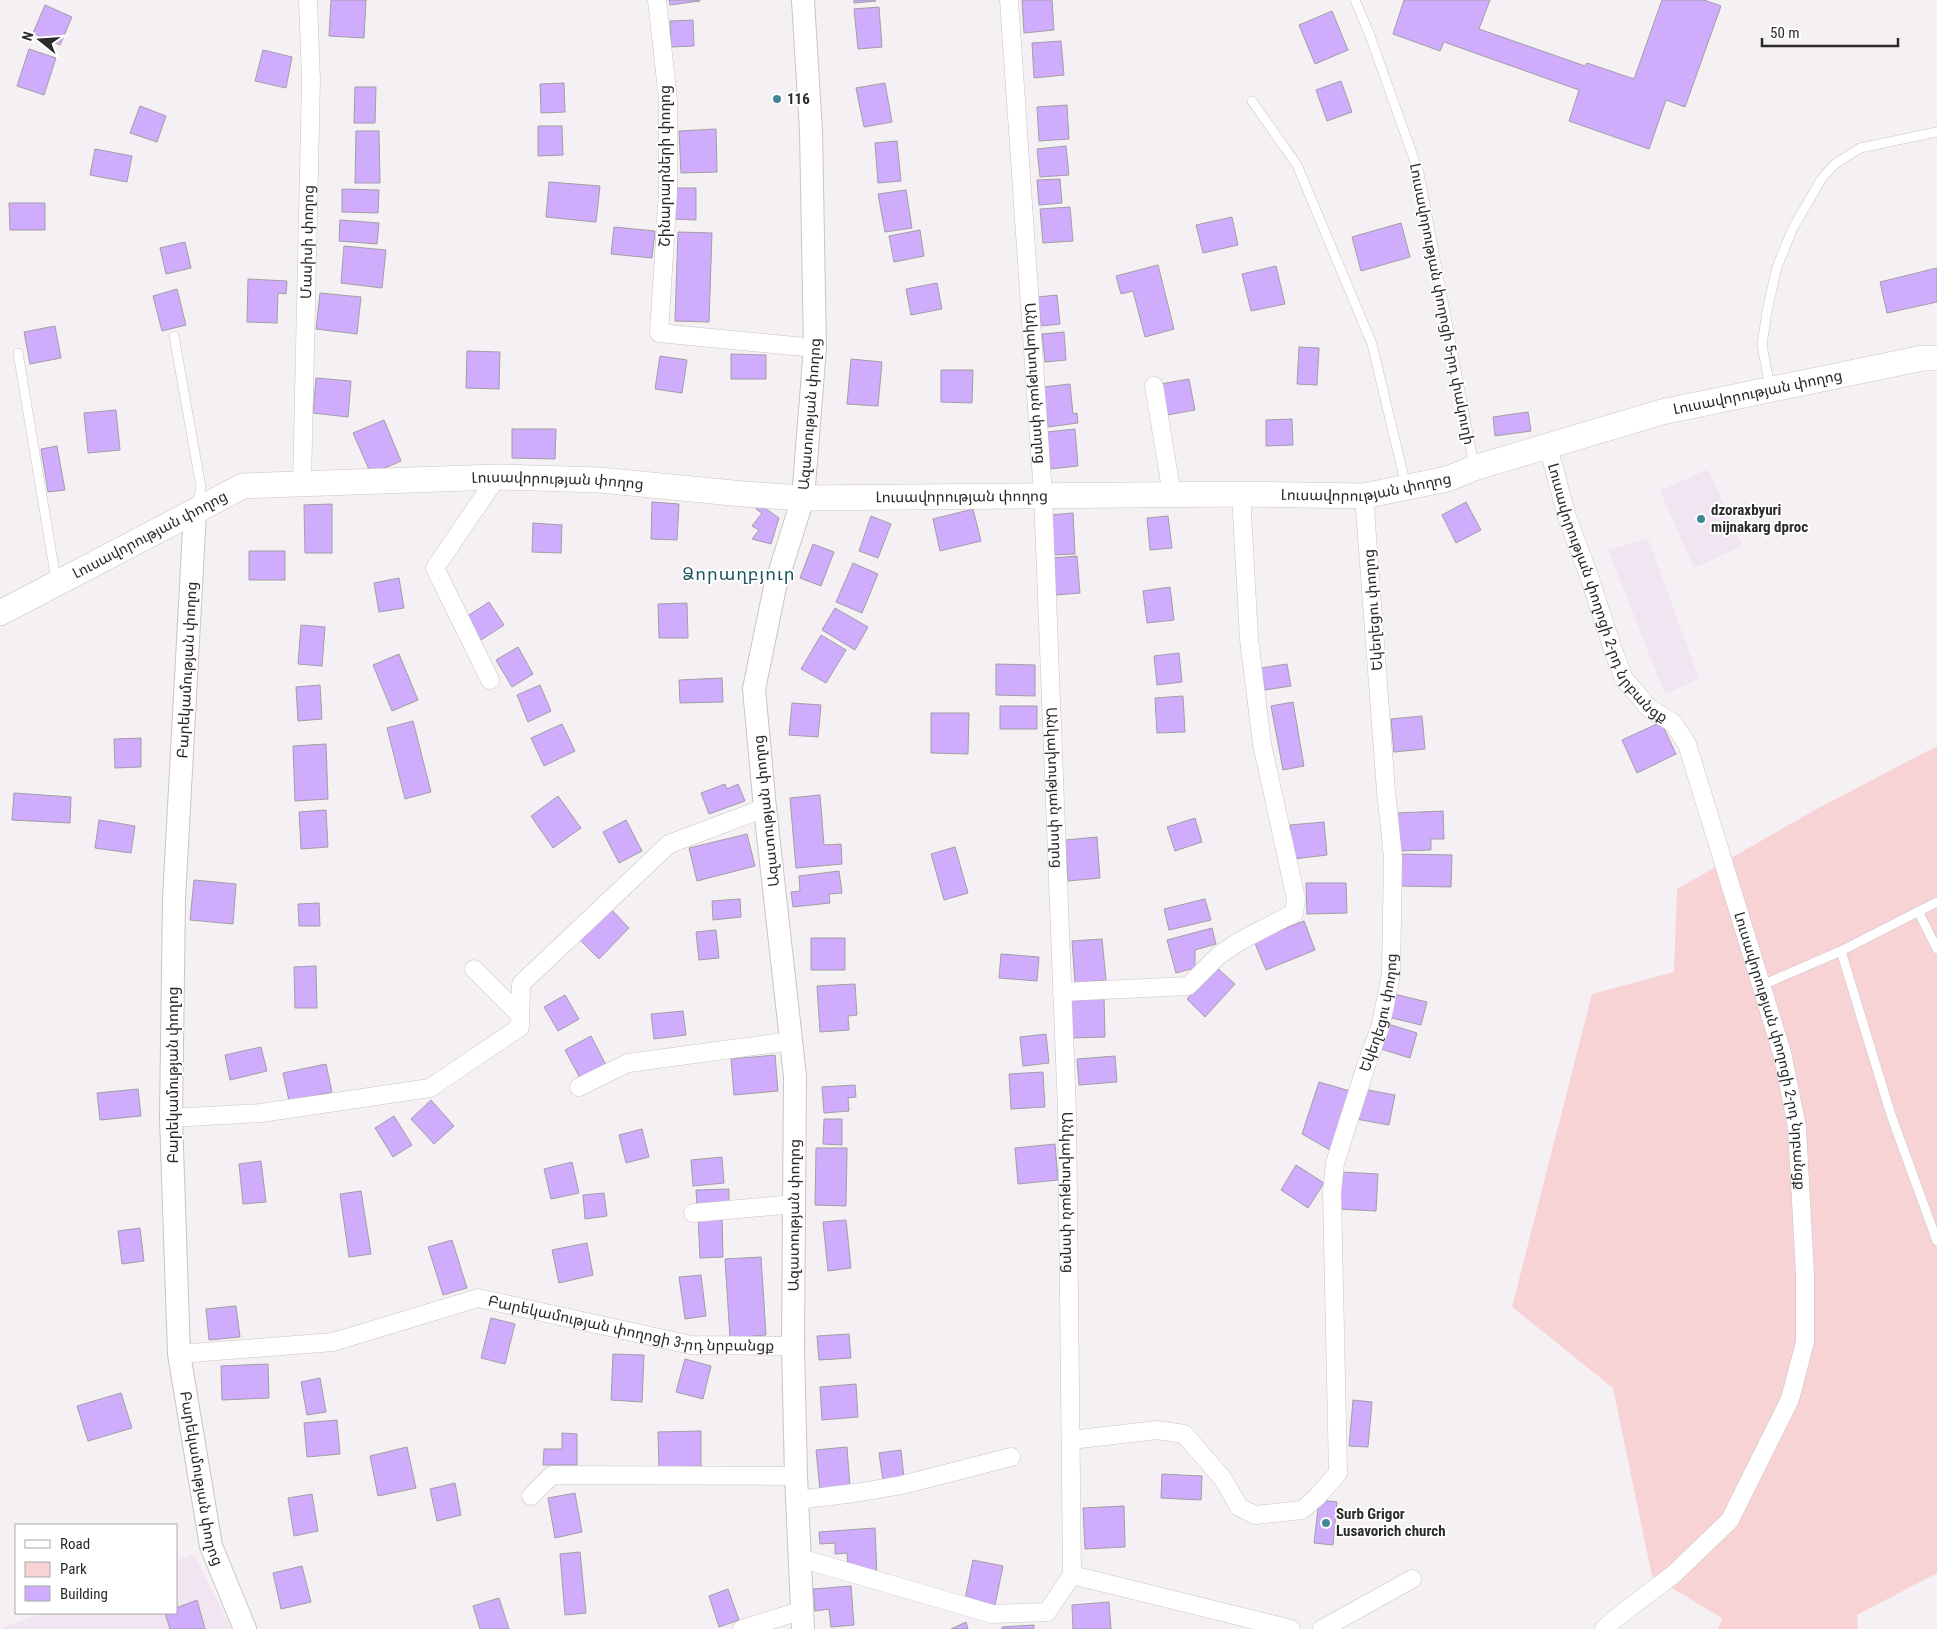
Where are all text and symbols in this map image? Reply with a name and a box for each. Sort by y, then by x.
north arrow [15,15,65,65]
scale bar [1762,15,1898,47]
text: 50 m [1770,24,1800,42]
text: N [19,30,36,43]
street label: Շինարարների փողոց [656,85,674,247]
place label: 116 [787,90,810,108]
marker: 116 [771,93,783,105]
street label: Լուսավորության փողոցի 5-րդ փակուղի [1406,162,1478,446]
street label: Մասիսի փողոց [297,185,318,299]
street label: Անկախության փողոց [1021,302,1050,464]
street label: Ազատության փողոց [795,338,824,491]
street label: Լուսավորության փողոց [1671,366,1844,418]
street label: Լուսավորության փողոցի 2-րդ նրբանցք [1544,461,1671,726]
street label: Լուսավորության փողոց [471,468,645,493]
street label: Լուսավորության փողոց [1280,469,1453,505]
street label: Լուսավորության փողոց [69,487,230,583]
street label: Լուսավորության փողոց [875,487,1048,506]
place label: dzoraxbyuri mijnakarg dproc [1711,501,1808,536]
marker: dzoraxbyuri mijnakarg dproc [1695,513,1707,525]
street label: Եկեղեցու փողոց [1360,549,1386,671]
district label: Ձորաղբյուր [683,563,795,584]
street label: Բարեկամության փողոց [173,581,201,759]
street label: Անկախության փողոց [1042,707,1067,869]
street label: Ազատության փողոց [749,734,783,888]
street label: Լուսավորության փողոցի 2-րդ նրբանցք [1730,910,1809,1190]
street label: Եկեղեցու փողոց [1356,953,1401,1074]
street label: Բարեկամության փողոց [164,986,182,1164]
street label: Անկախության փողոց [1058,1112,1078,1273]
street label: Ազատության փողոց [784,1139,804,1292]
street label: Բարեկամության փողոցի 3-րդ նրբանցք [486,1292,774,1355]
street label: Բարեկամության փողոց [176,1390,227,1568]
place label: Surb Grigor Lusavorich church [1336,1505,1446,1540]
marker: Surb Grigor Lusavorich church [1320,1517,1332,1529]
legend [15,1524,178,1614]
text: Road [60,1535,90,1553]
text: Park [60,1560,87,1578]
text: Building [60,1585,108,1603]

